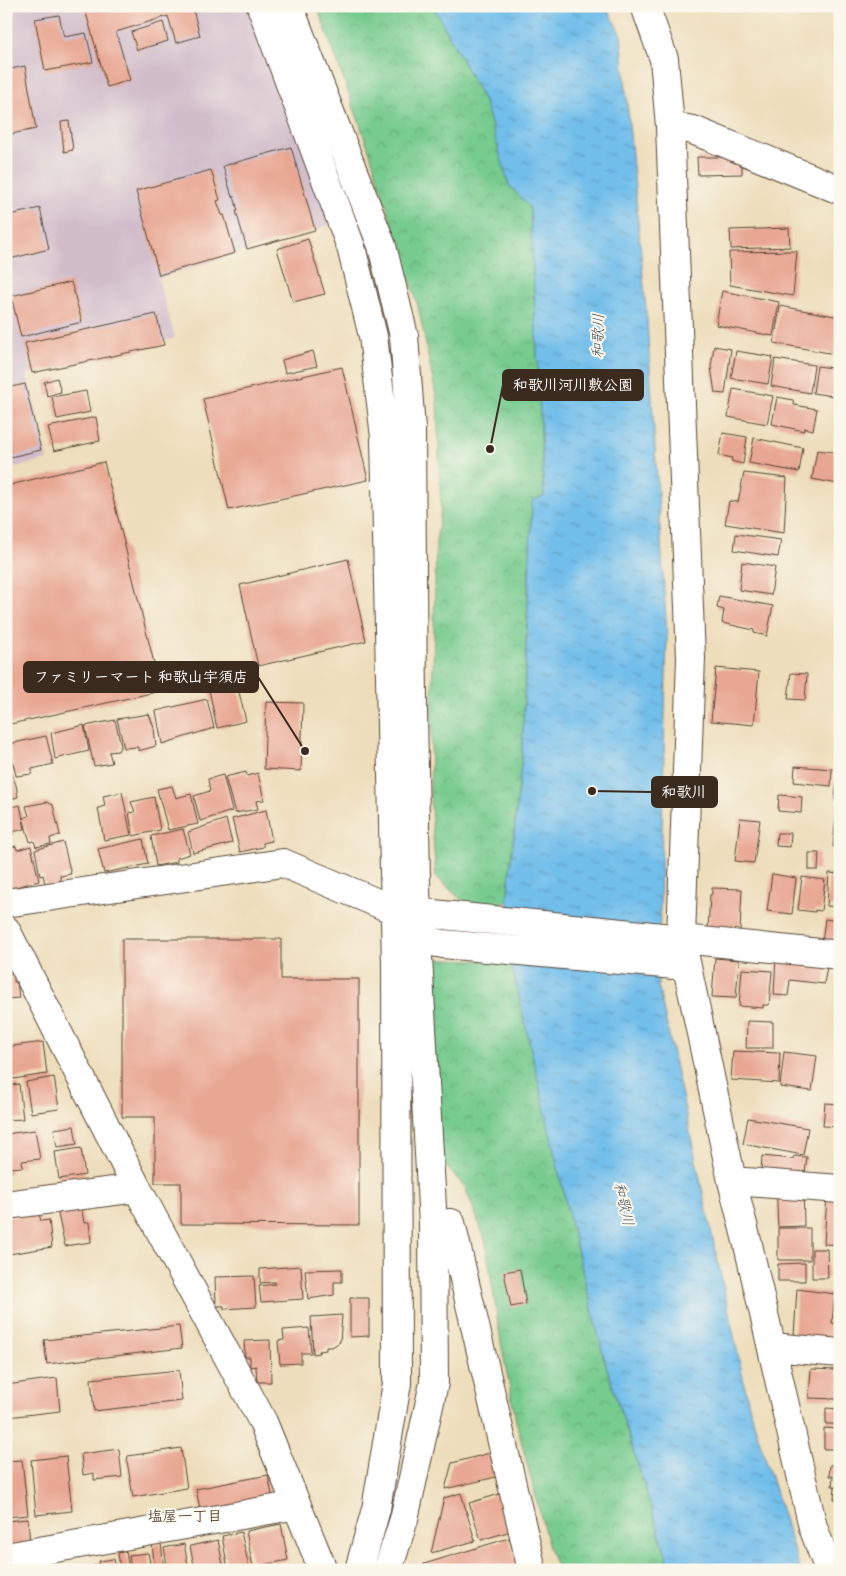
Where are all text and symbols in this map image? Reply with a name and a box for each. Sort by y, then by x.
water label: 和歌川 [588,313,607,359]
callout: 和歌川河川敷公園 [503,370,643,400]
text: 和歌川河川敷公園 [513,375,633,394]
callout: ファミリーマート 和歌山宇須店 [24,662,258,692]
text: ファミリーマート 和歌山宇須店 [34,667,248,686]
callout: 和歌川 [652,777,717,807]
text: 和歌川 [661,782,707,801]
water label: 和歌川 [610,1180,639,1228]
district label: 塩屋一丁目 [147,1506,223,1525]

